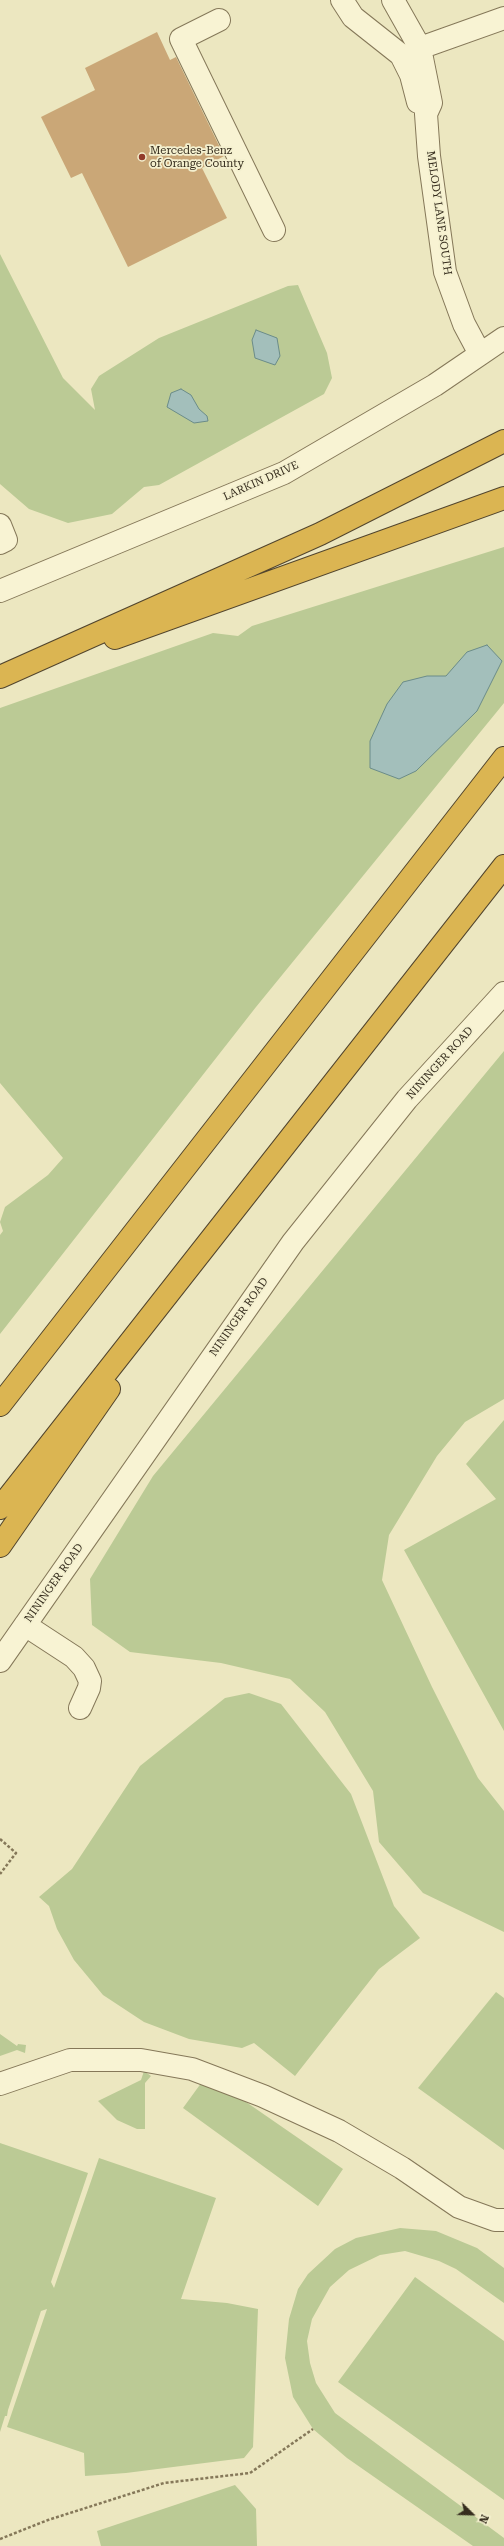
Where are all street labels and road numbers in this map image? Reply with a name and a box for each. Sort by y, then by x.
street label: MELODY LANE SOUTH [424,150,454,276]
street label: LARKIN DRIVE [221,459,301,503]
street label: NININGER ROAD [404,1024,476,1102]
street label: NININGER ROAD [207,1275,271,1359]
street label: NININGER ROAD [22,1541,86,1625]

